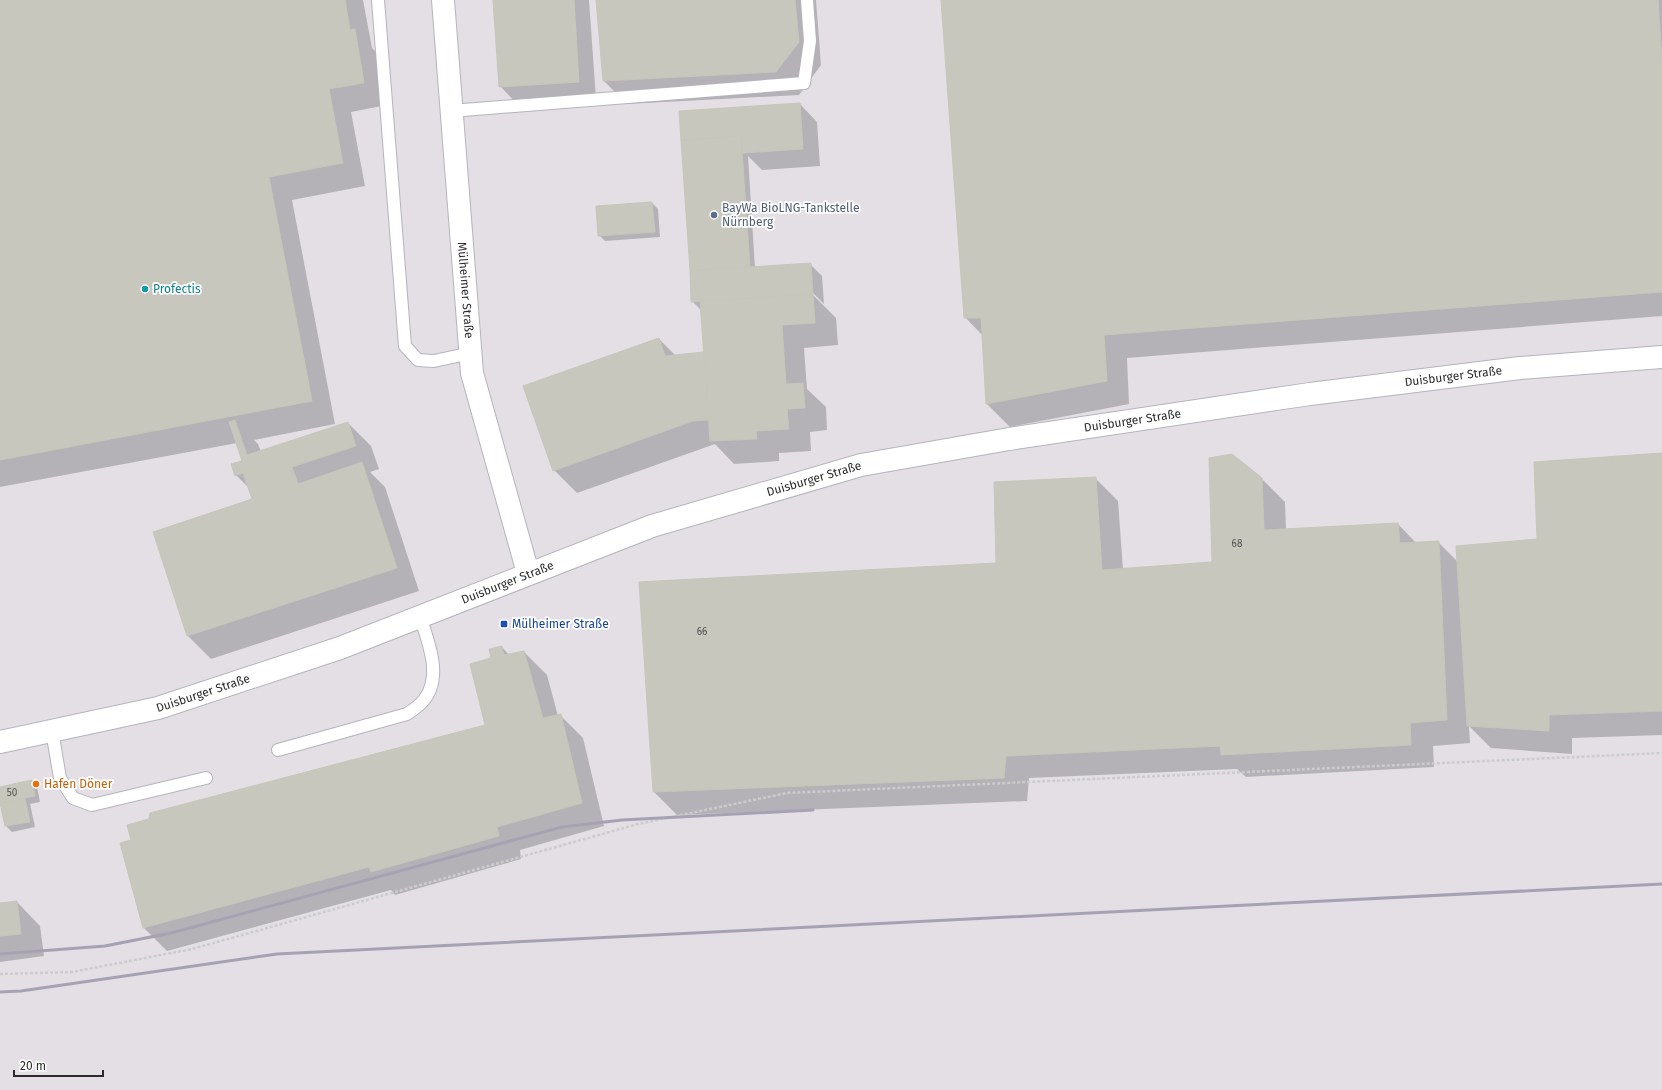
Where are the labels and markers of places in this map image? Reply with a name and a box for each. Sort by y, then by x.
place label: BayWa BioLNG-Tankstelle Nürnberg [722,201,860,229]
marker: BayWa BioLNG-Tankstelle Nürnberg [709,210,719,220]
place label: Profectis [153,282,201,296]
marker: Profectis [140,284,150,294]
place label: Mülheimer Straße [512,617,609,631]
marker: Mülheimer Straße [499,619,509,629]
place label: Hafen Döner [44,777,113,791]
marker: Hafen Döner [31,779,41,789]

